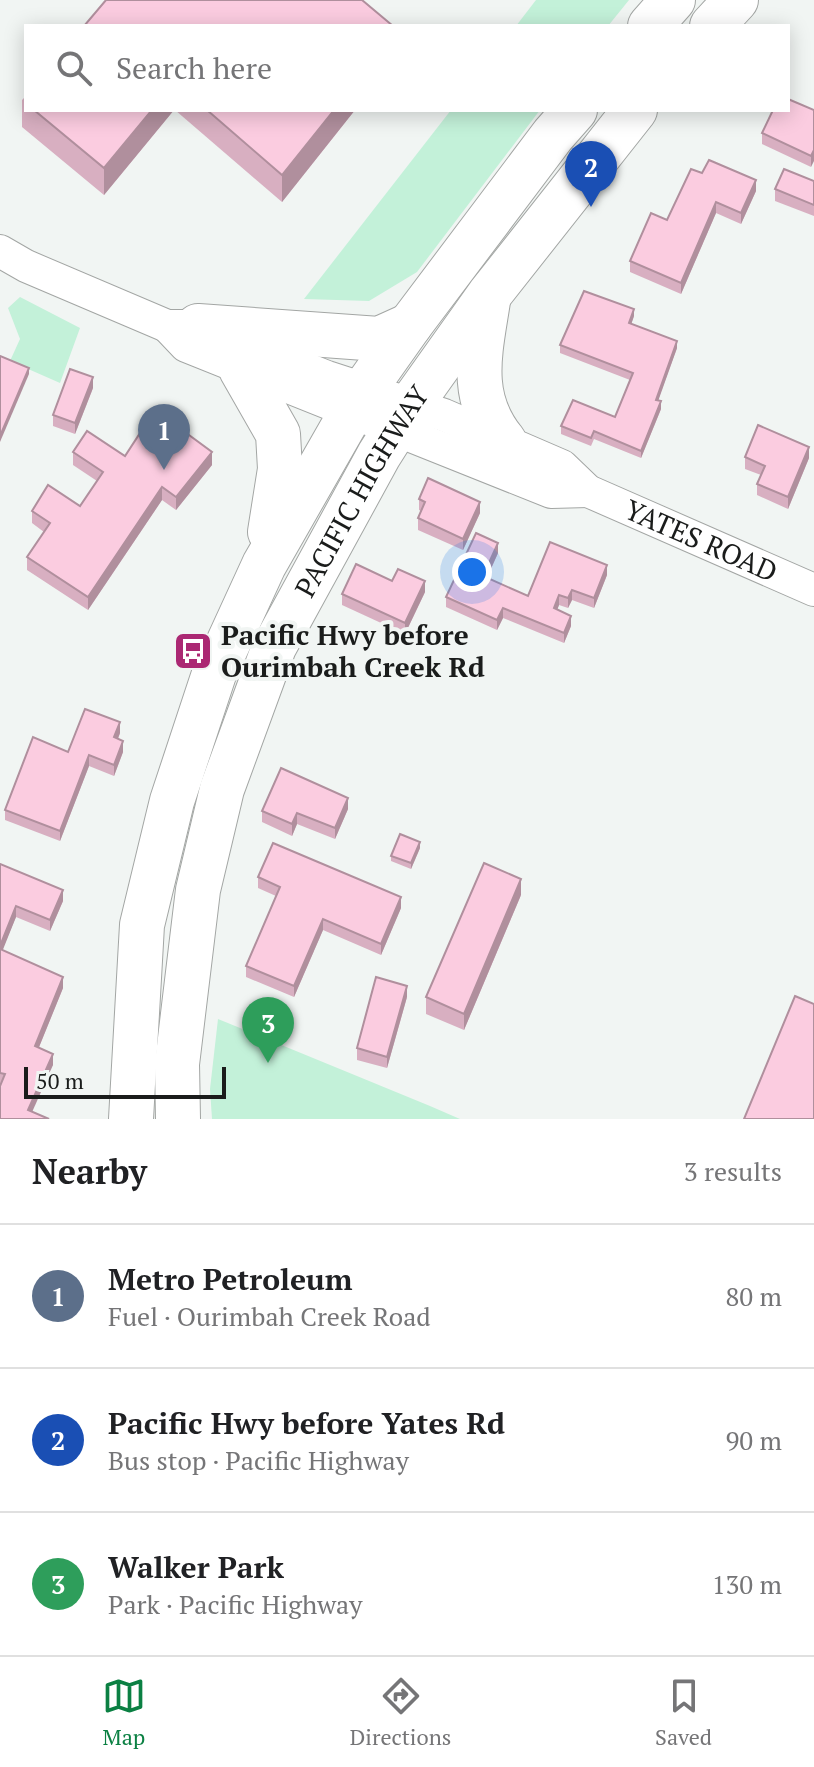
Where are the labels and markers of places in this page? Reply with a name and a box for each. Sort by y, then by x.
pin: 2 [565,141,617,207]
pin: 1 [138,404,190,470]
place label: Pacific Hwy before Ourimbah Creek Rd [221,616,485,685]
bus stop icon: Pacific Hwy before Ourimbah Creek Rd [172,630,214,672]
pin: 3 [242,997,294,1063]

